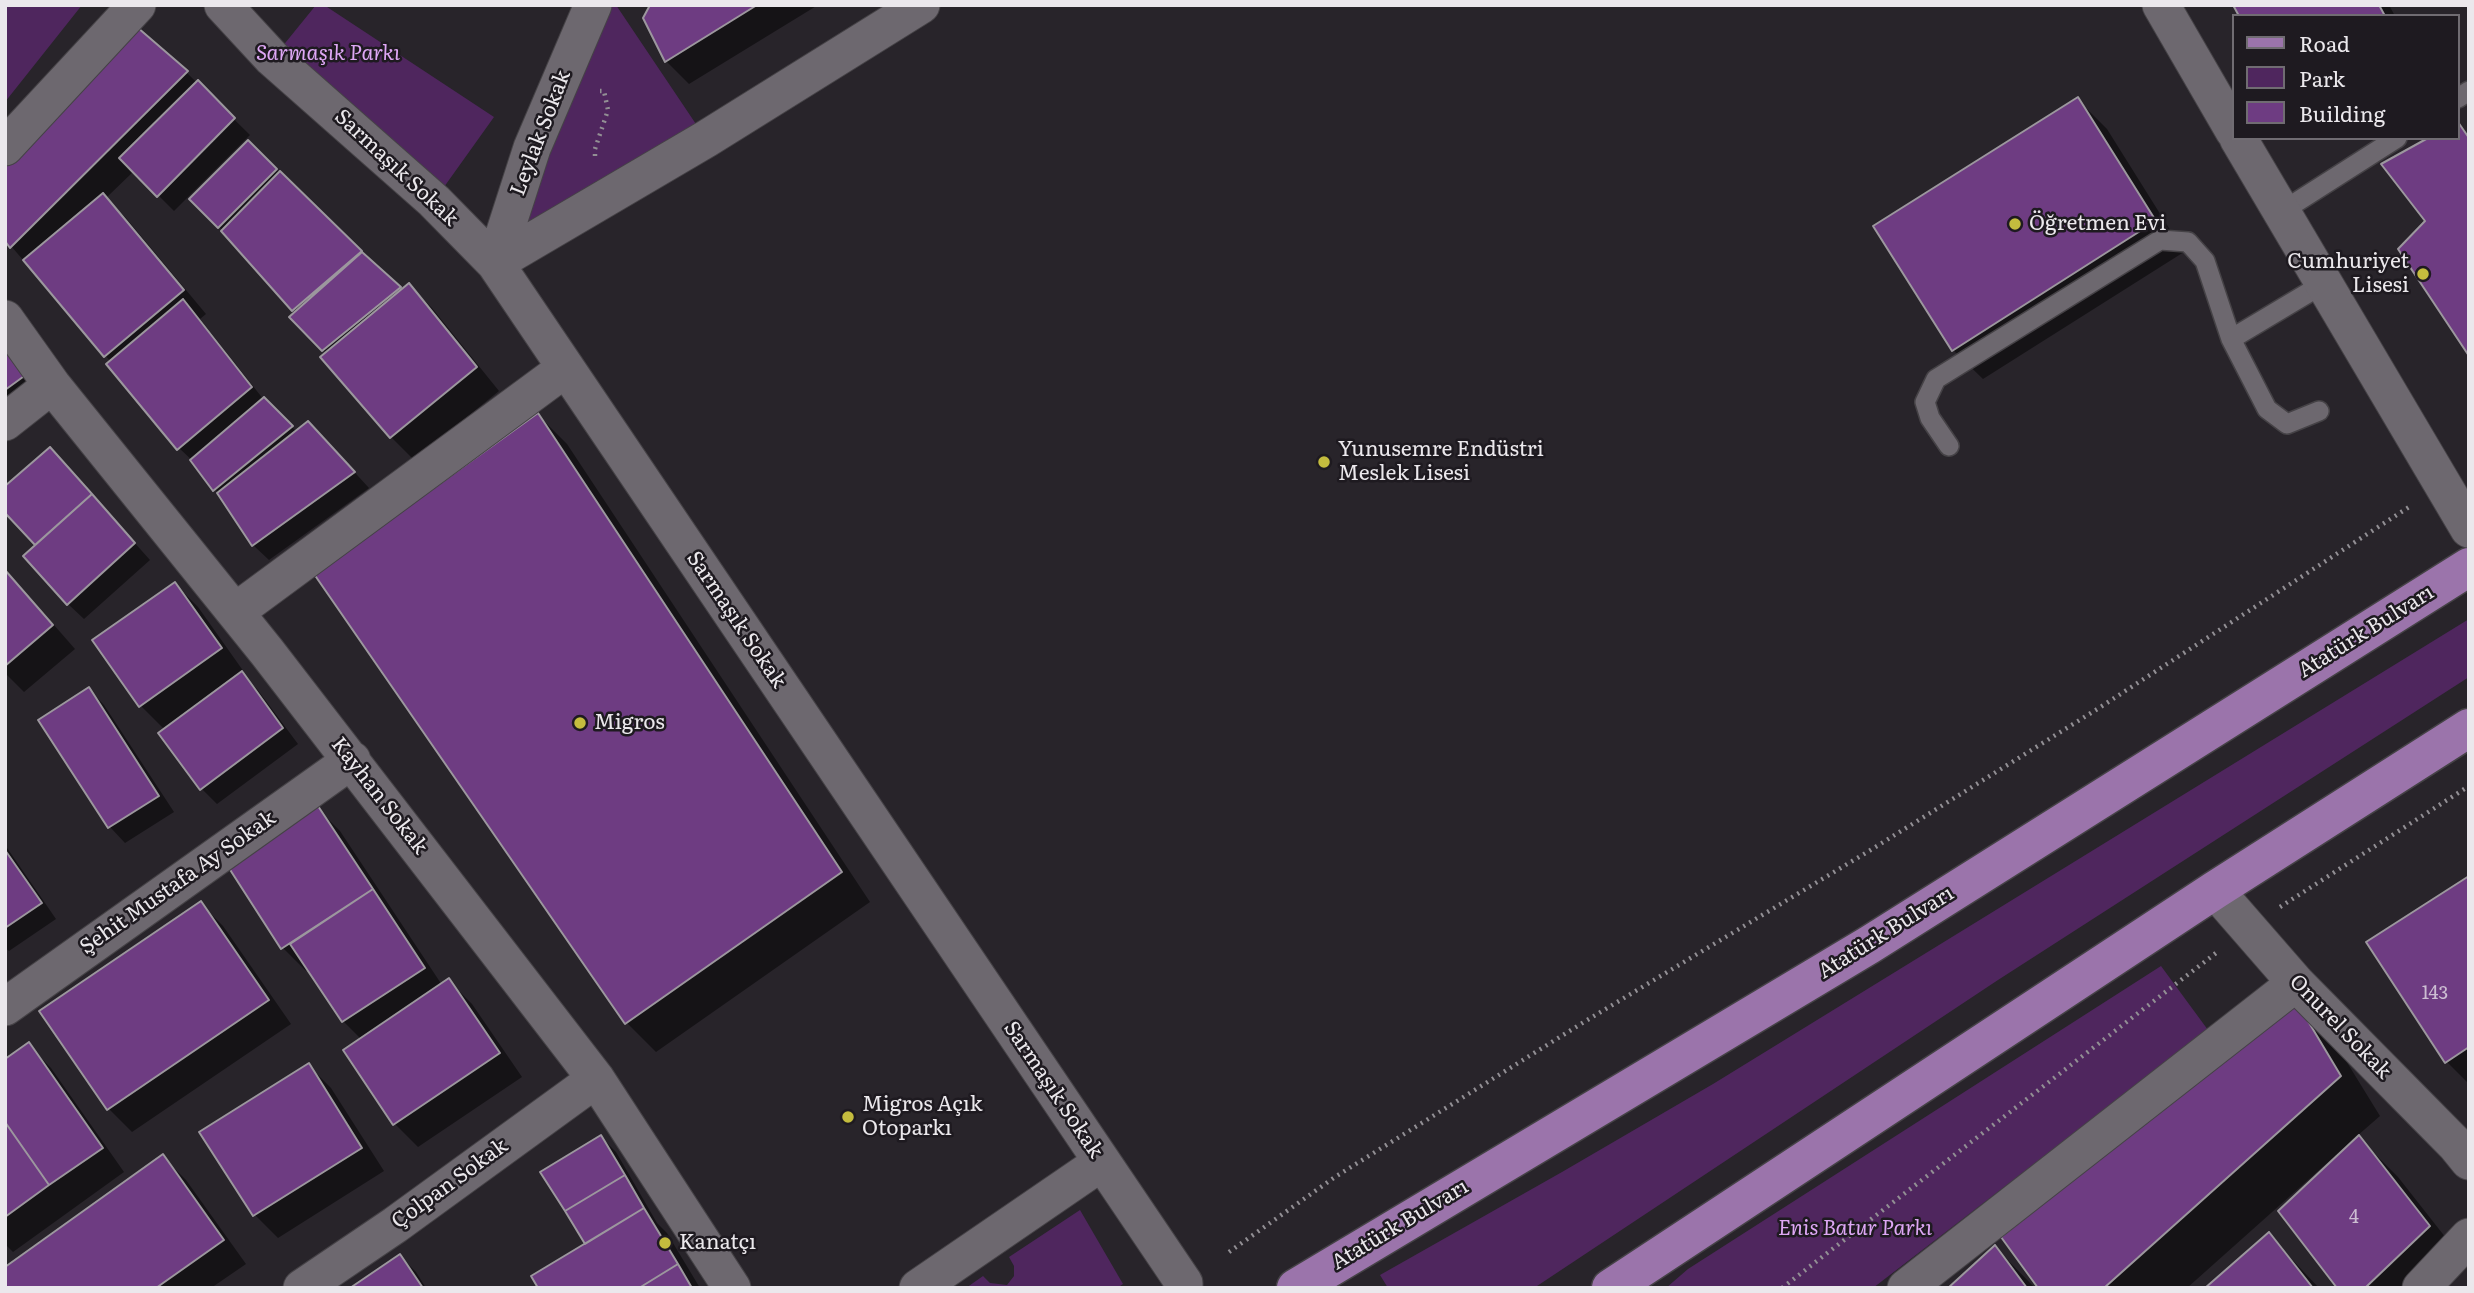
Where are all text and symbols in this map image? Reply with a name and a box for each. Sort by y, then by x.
legend [2232,14,2460,140]
text: Road [2299,27,2350,58]
park label: Sarmaşık Parkı [256,41,400,67]
text: Park [2299,62,2345,93]
street label: Leylak Sokak [506,67,576,199]
text: Building [2299,97,2385,128]
street label: Sarmaşık Sokak [329,104,463,232]
place label: Öğretmen Evi [2029,211,2166,237]
marker: Öğretmen Evi [2007,216,2023,232]
place label: Cumhuriyet Lisesi [2287,249,2409,299]
marker: Cumhuriyet Lisesi [2415,266,2431,282]
place label: Yunusemre Endüstri Meslek Lisesi [1338,437,1544,487]
marker: Yunusemre Endüstri Meslek Lisesi [1316,454,1332,470]
street label: Sarmaşık Sokak [681,547,791,693]
street label: Atatürk Bulvarı [2294,580,2438,684]
place label: Migros [594,710,665,736]
marker: Migros [572,715,588,731]
street label: Kayhan Sokak [325,732,433,860]
street label: Şehit Mustafa Ay Sokak [75,806,281,960]
street label: Atatürk Bulvarı [1814,881,1958,985]
street label: Onurel Sokak [2284,969,2396,1085]
house number: 143 [2422,983,2448,1005]
street label: Sarmaşık Sokak [998,1017,1108,1163]
place label: Migros Açık Otoparkı [862,1092,983,1142]
marker: Migros Açık Otoparkı [840,1109,856,1125]
street label: Çolpan Sokak [387,1133,513,1235]
street label: Atatürk Bulvarı [1327,1174,1473,1276]
house number: 4 [2349,1207,2359,1229]
park label: Enis Batur Parkı [1778,1216,1932,1242]
place label: Kanatçı [679,1230,756,1256]
marker: Kanatçı [657,1235,673,1251]

